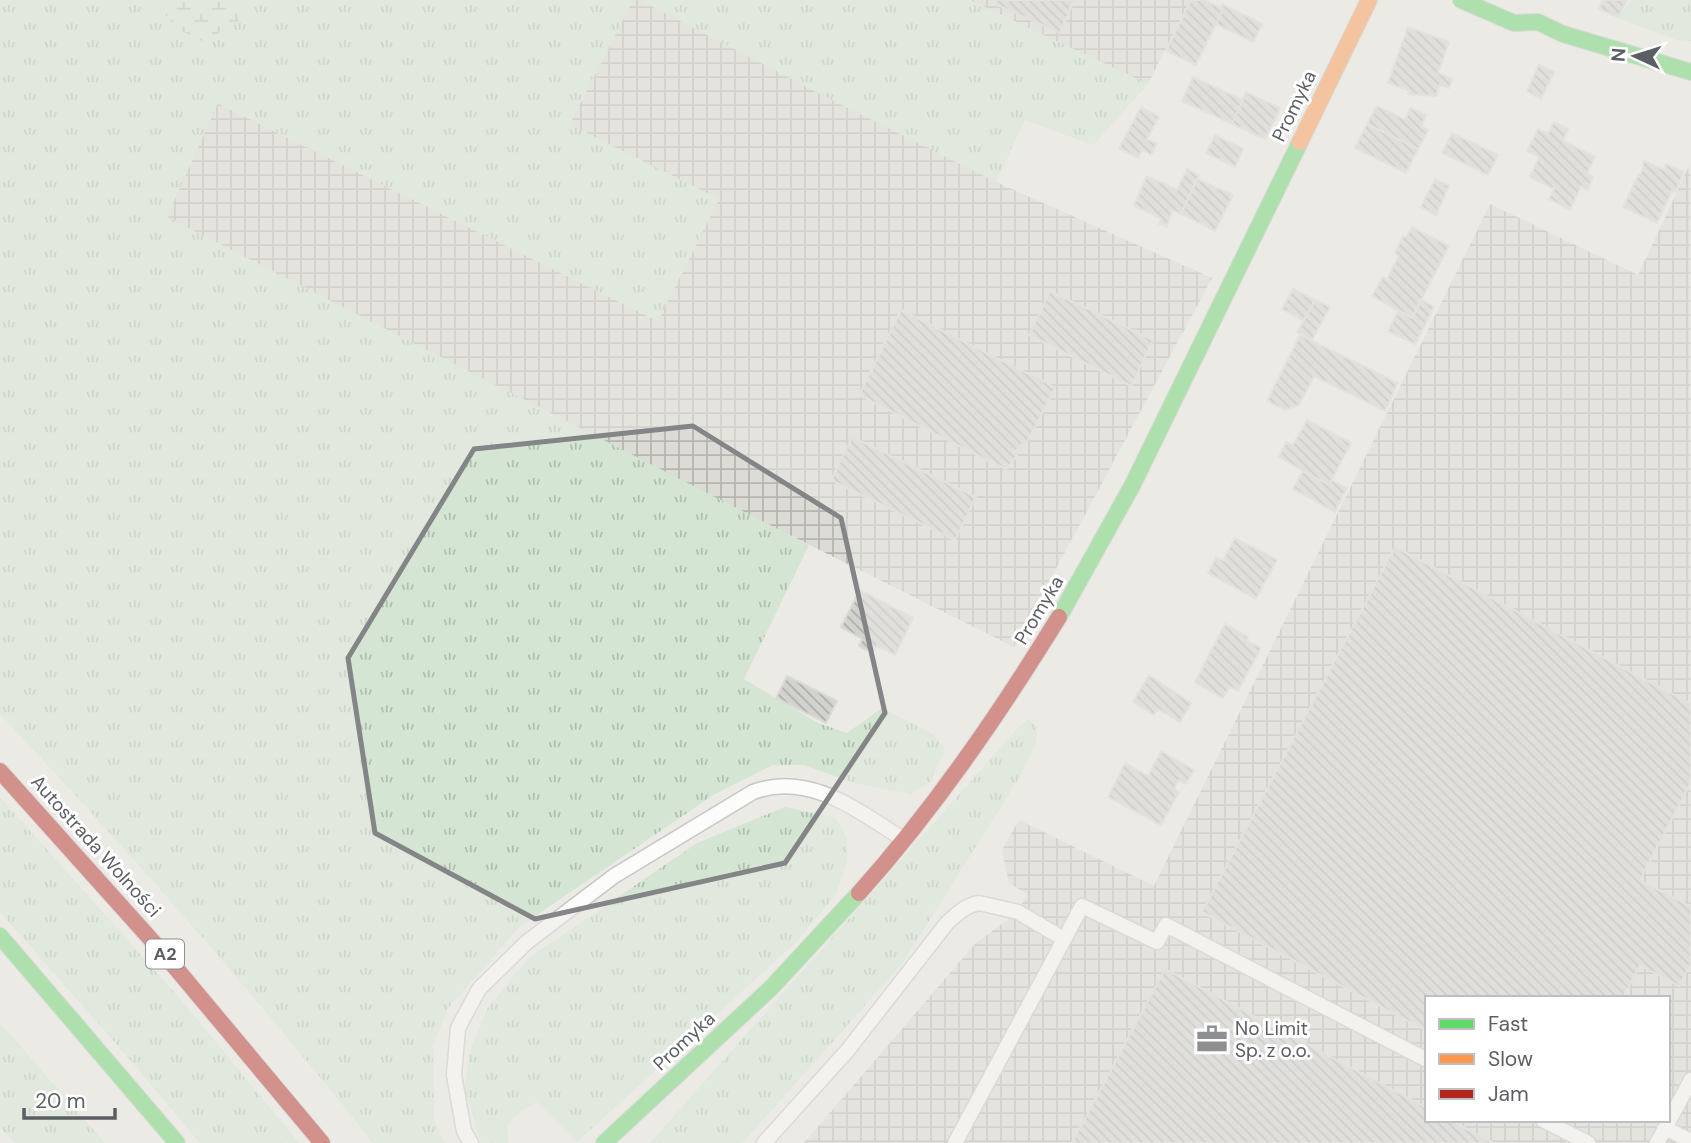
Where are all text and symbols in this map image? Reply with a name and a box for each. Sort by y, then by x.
north arrow [1600,21,1670,91]
text: N [1606,47,1631,63]
street label: Promyka [1266,66,1322,146]
street label: Promyka [1009,571,1069,649]
street label: Autostrada Wolności [25,770,167,922]
road number: A2 [146,939,184,968]
legend [1425,996,1670,1122]
street label: Promyka [648,1006,720,1076]
text: Fast [1488,1010,1528,1038]
place label: No Limit Sp. z o.o. [1235,1016,1311,1063]
office icon: No Limit Sp. z o.o. [1195,1022,1229,1056]
text: Slow [1488,1045,1533,1073]
scale bar [24,1076,116,1120]
text: Jam [1488,1080,1529,1108]
text: 20 m [35,1087,86,1115]

